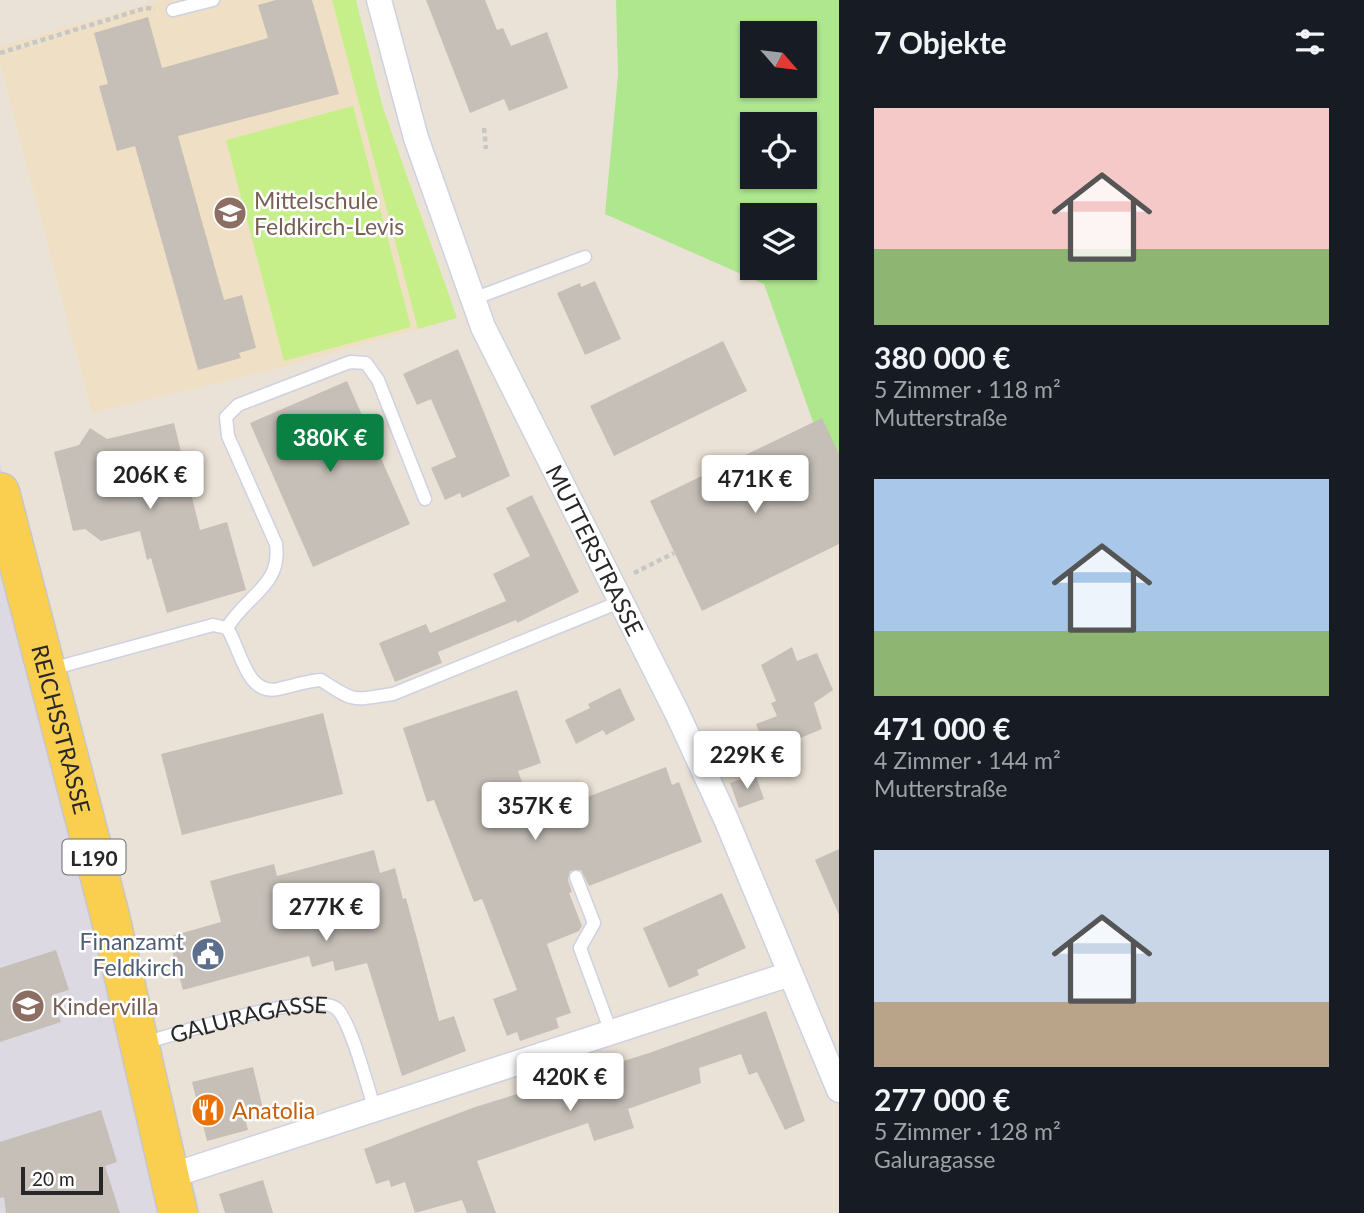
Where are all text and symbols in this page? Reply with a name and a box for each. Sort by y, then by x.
north arrow [740,21,817,98]
map controls [740,21,817,280]
icon: filters [1291,23,1329,61]
text: 7 Objekte [874,24,1006,60]
button: locate [740,112,817,189]
icon: home [1039,154,1165,280]
place label: Mittelschule Feldkirch-Levis [254,186,404,240]
school or university icon: Mittelschule Feldkirch-Levis [211,194,249,232]
button: layers [740,203,817,280]
text: 380 000 € [874,339,1010,375]
text: 5 Zimmer · 118 m² [874,375,1061,403]
text: Mutterstraße [874,403,1007,431]
pin: 380K € [273,414,387,474]
text: 380K € [293,423,367,451]
pin: 206K € [93,452,207,511]
pin: 471K € [698,456,812,515]
text: 206K € [113,460,187,488]
street label: MUTTERSTRASSE [540,460,650,640]
text: 471K € [718,464,792,492]
icon: home [1039,525,1165,651]
street label: REICHSSTRASSE [26,641,97,817]
text: 471 000 € [874,710,1010,746]
pin: 229K € [690,732,804,791]
text: 229K € [710,740,784,768]
text: 4 Zimmer · 144 m² [874,746,1061,774]
text: Mutterstraße [874,774,1007,802]
pin: 357K € [478,782,592,842]
text: 357K € [498,791,572,819]
road number: L190 [62,840,126,874]
pin: 277K € [269,884,383,943]
text: 277K € [289,892,363,920]
icon: home [1039,896,1165,1022]
place label: Finanzamt Feldkirch [80,927,185,981]
public building icon: Finanzamt Feldkirch [189,935,227,973]
school or university icon: Kindervilla [9,987,47,1025]
street label: GALURAGASSE [167,990,328,1049]
place label: Kindervilla [52,992,159,1020]
pin: 420K € [513,1054,627,1113]
text: 420K € [533,1062,607,1090]
text: 277 000 € [874,1081,1010,1117]
restaurant icon: Anatolia [189,1091,227,1129]
place label: Anatolia [232,1096,315,1124]
text: 5 Zimmer · 128 m² [874,1117,1061,1145]
text: Galuragasse [874,1145,996,1173]
scale bar [21,1164,103,1196]
text: 20 m [32,1167,75,1190]

